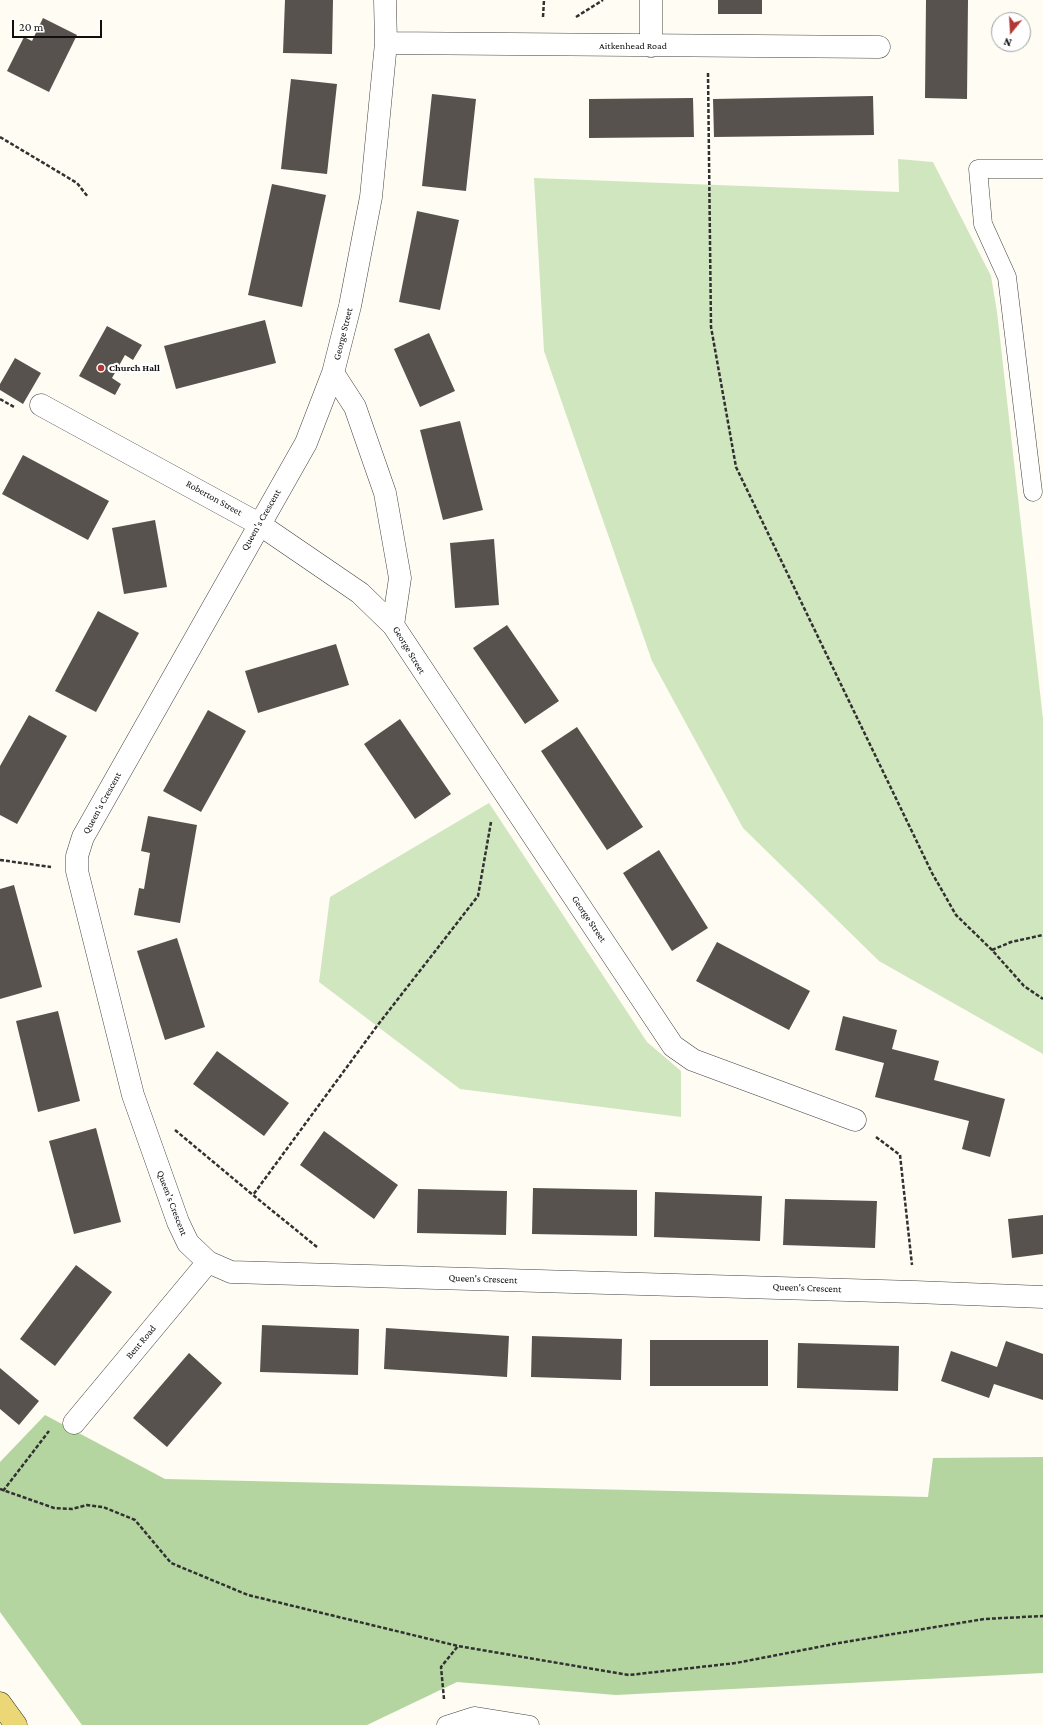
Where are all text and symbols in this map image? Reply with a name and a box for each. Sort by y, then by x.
scale bar [14,12,104,38]
north arrow [991,12,1031,52]
text: 20 m [19,20,43,34]
text: N [1002,36,1013,49]
street label: Aitkenhead Road [599,40,667,52]
street label: George Street [331,307,355,361]
place label: Church Hall [109,362,160,374]
marker: Church Hall [96,363,106,373]
street label: Roberton Street [184,478,244,518]
street label: Queen's Crescent [239,487,283,553]
street label: George Street [390,624,428,676]
street label: Queen's Crescent [80,770,124,836]
street label: George Street [569,893,609,945]
street label: Queen's Crescent [154,1169,190,1237]
street label: Queen's Crescent [448,1272,518,1286]
street label: Queen's Crescent [772,1281,842,1295]
street label: Bent Road [123,1323,159,1361]

